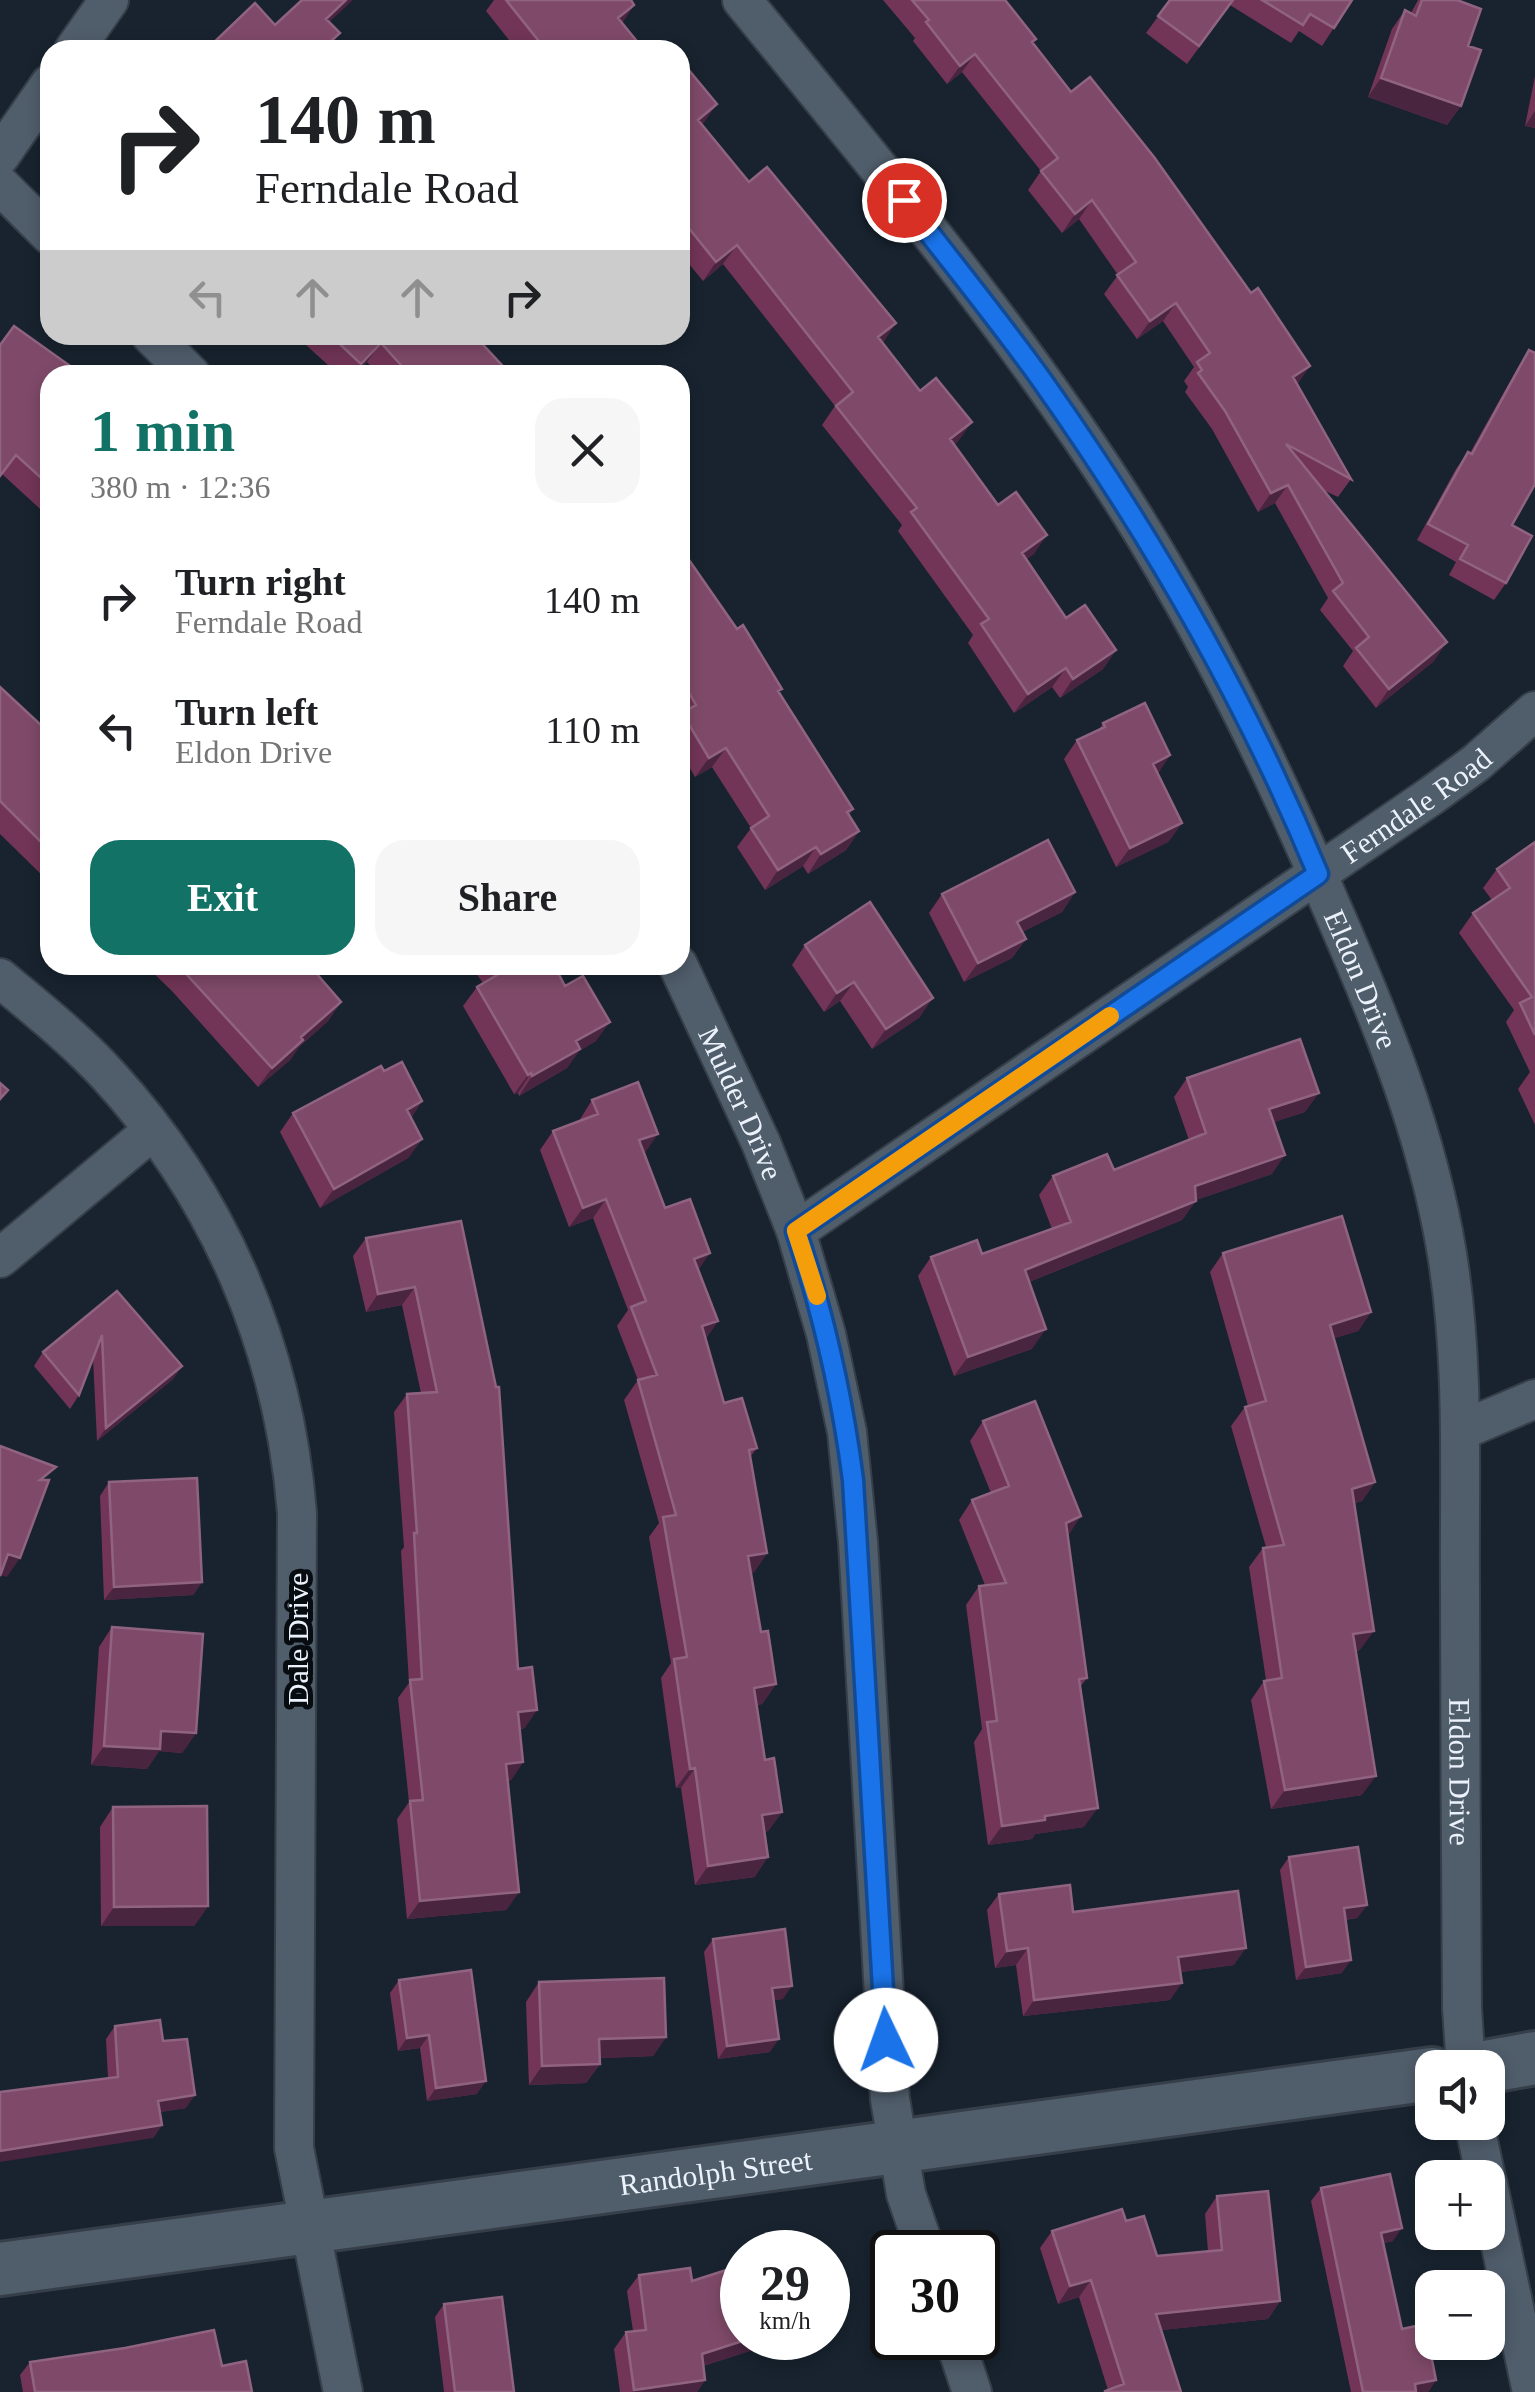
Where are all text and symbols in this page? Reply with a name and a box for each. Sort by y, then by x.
icon: right [90,80,220,210]
text: 140 m [255,81,436,158]
pin [862,158,947,243]
text: Ferndale Road [255,163,519,213]
icon: arrive [877,173,932,228]
icon: left [180,270,235,325]
icon: ahead [285,270,340,325]
icon: ahead [390,270,445,325]
icon: right [495,270,550,325]
text: 1 min [90,398,235,464]
button: close [535,398,640,503]
text: 380 m · 12:36 [90,469,270,505]
text: Turn right [175,561,346,603]
icon: right [90,573,145,628]
text: 140 m [544,579,640,621]
text: Ferndale Road [175,604,363,640]
text: Turn left [175,691,318,733]
icon: left [90,703,145,758]
text: 110 m [545,709,640,751]
text: Eldon Drive [175,734,332,770]
street label: Ferndale Road [1335,741,1498,869]
button: Exit [90,840,355,955]
button: Share [375,840,640,955]
street label: Eldon Drive [1318,904,1405,1053]
street label: Mulder Drive [693,1021,790,1184]
street label: Dale Drive [281,1573,314,1705]
street label: Eldon Drive [1444,1698,1477,1846]
position arrow [834,1988,938,2092]
map controls [1415,2050,1505,2360]
button: sound [1415,2050,1505,2140]
street label: Randolph Street [617,2142,814,2201]
button: + [1415,2160,1505,2250]
speed limit sign: 30 [870,2230,1000,2360]
text: 29 [760,2255,810,2311]
button: − [1415,2270,1505,2360]
text: km/h [759,2307,811,2334]

